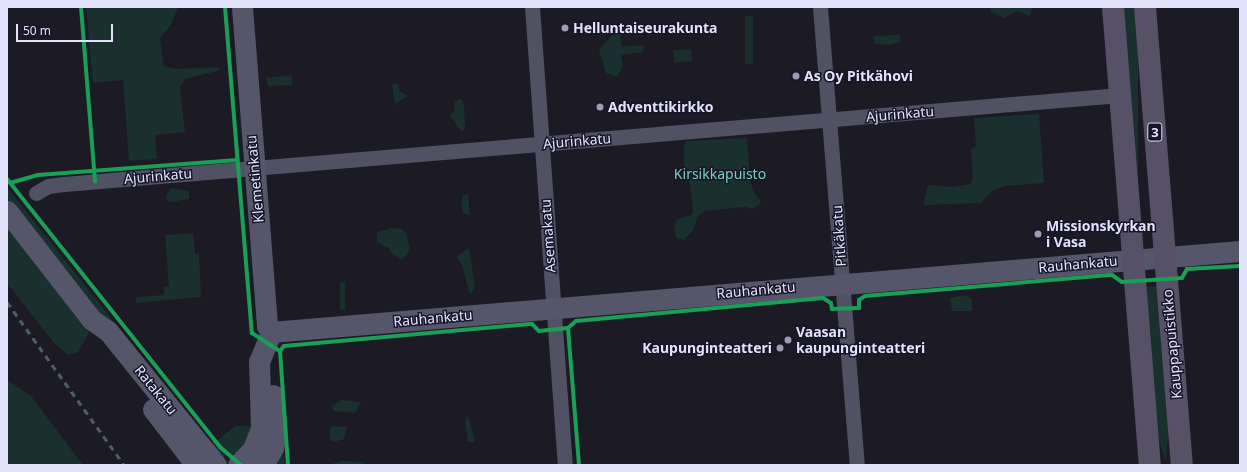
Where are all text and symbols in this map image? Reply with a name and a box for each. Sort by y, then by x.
scale bar [18,16,115,42]
place label: Helluntaiseurakunta [573,20,717,36]
text: 50 m [23,22,51,39]
marker: Helluntaiseurakunta [560,23,570,33]
place label: As Oy Pitkähovi [804,68,913,84]
marker: As Oy Pitkähovi [791,71,801,81]
place label: Adventtikirkko [608,99,714,115]
marker: Adventtikirkko [595,102,605,112]
street label: Ajurinkatu [865,103,935,125]
road number: 3 [1147,121,1163,143]
street label: Ajurinkatu [542,130,612,152]
street label: Klemetinkatu [243,135,267,223]
street label: Ajurinkatu [123,165,193,187]
park label: Kirsikkapuisto [674,166,766,182]
street label: Asemakatu [537,199,559,273]
street label: Pitkäkatu [828,205,850,267]
place label: Missionskyrkan i Vasa [1046,218,1156,250]
marker: Missionskyrkan i Vasa [1033,229,1043,239]
street label: Rauhankatu [1038,252,1118,276]
street label: Rauhankatu [716,278,796,302]
street label: Kauppapuistikko [1159,289,1185,399]
street label: Rauhankatu [393,306,473,330]
place label: Vaasan kaupunginteatteri [796,324,925,356]
marker: Vaasan kaupunginteatteri [783,335,793,345]
place label: Kaupunginteatteri [642,340,772,356]
marker: Kaupunginteatteri [775,343,785,353]
street label: Ratakatu [131,362,181,418]

